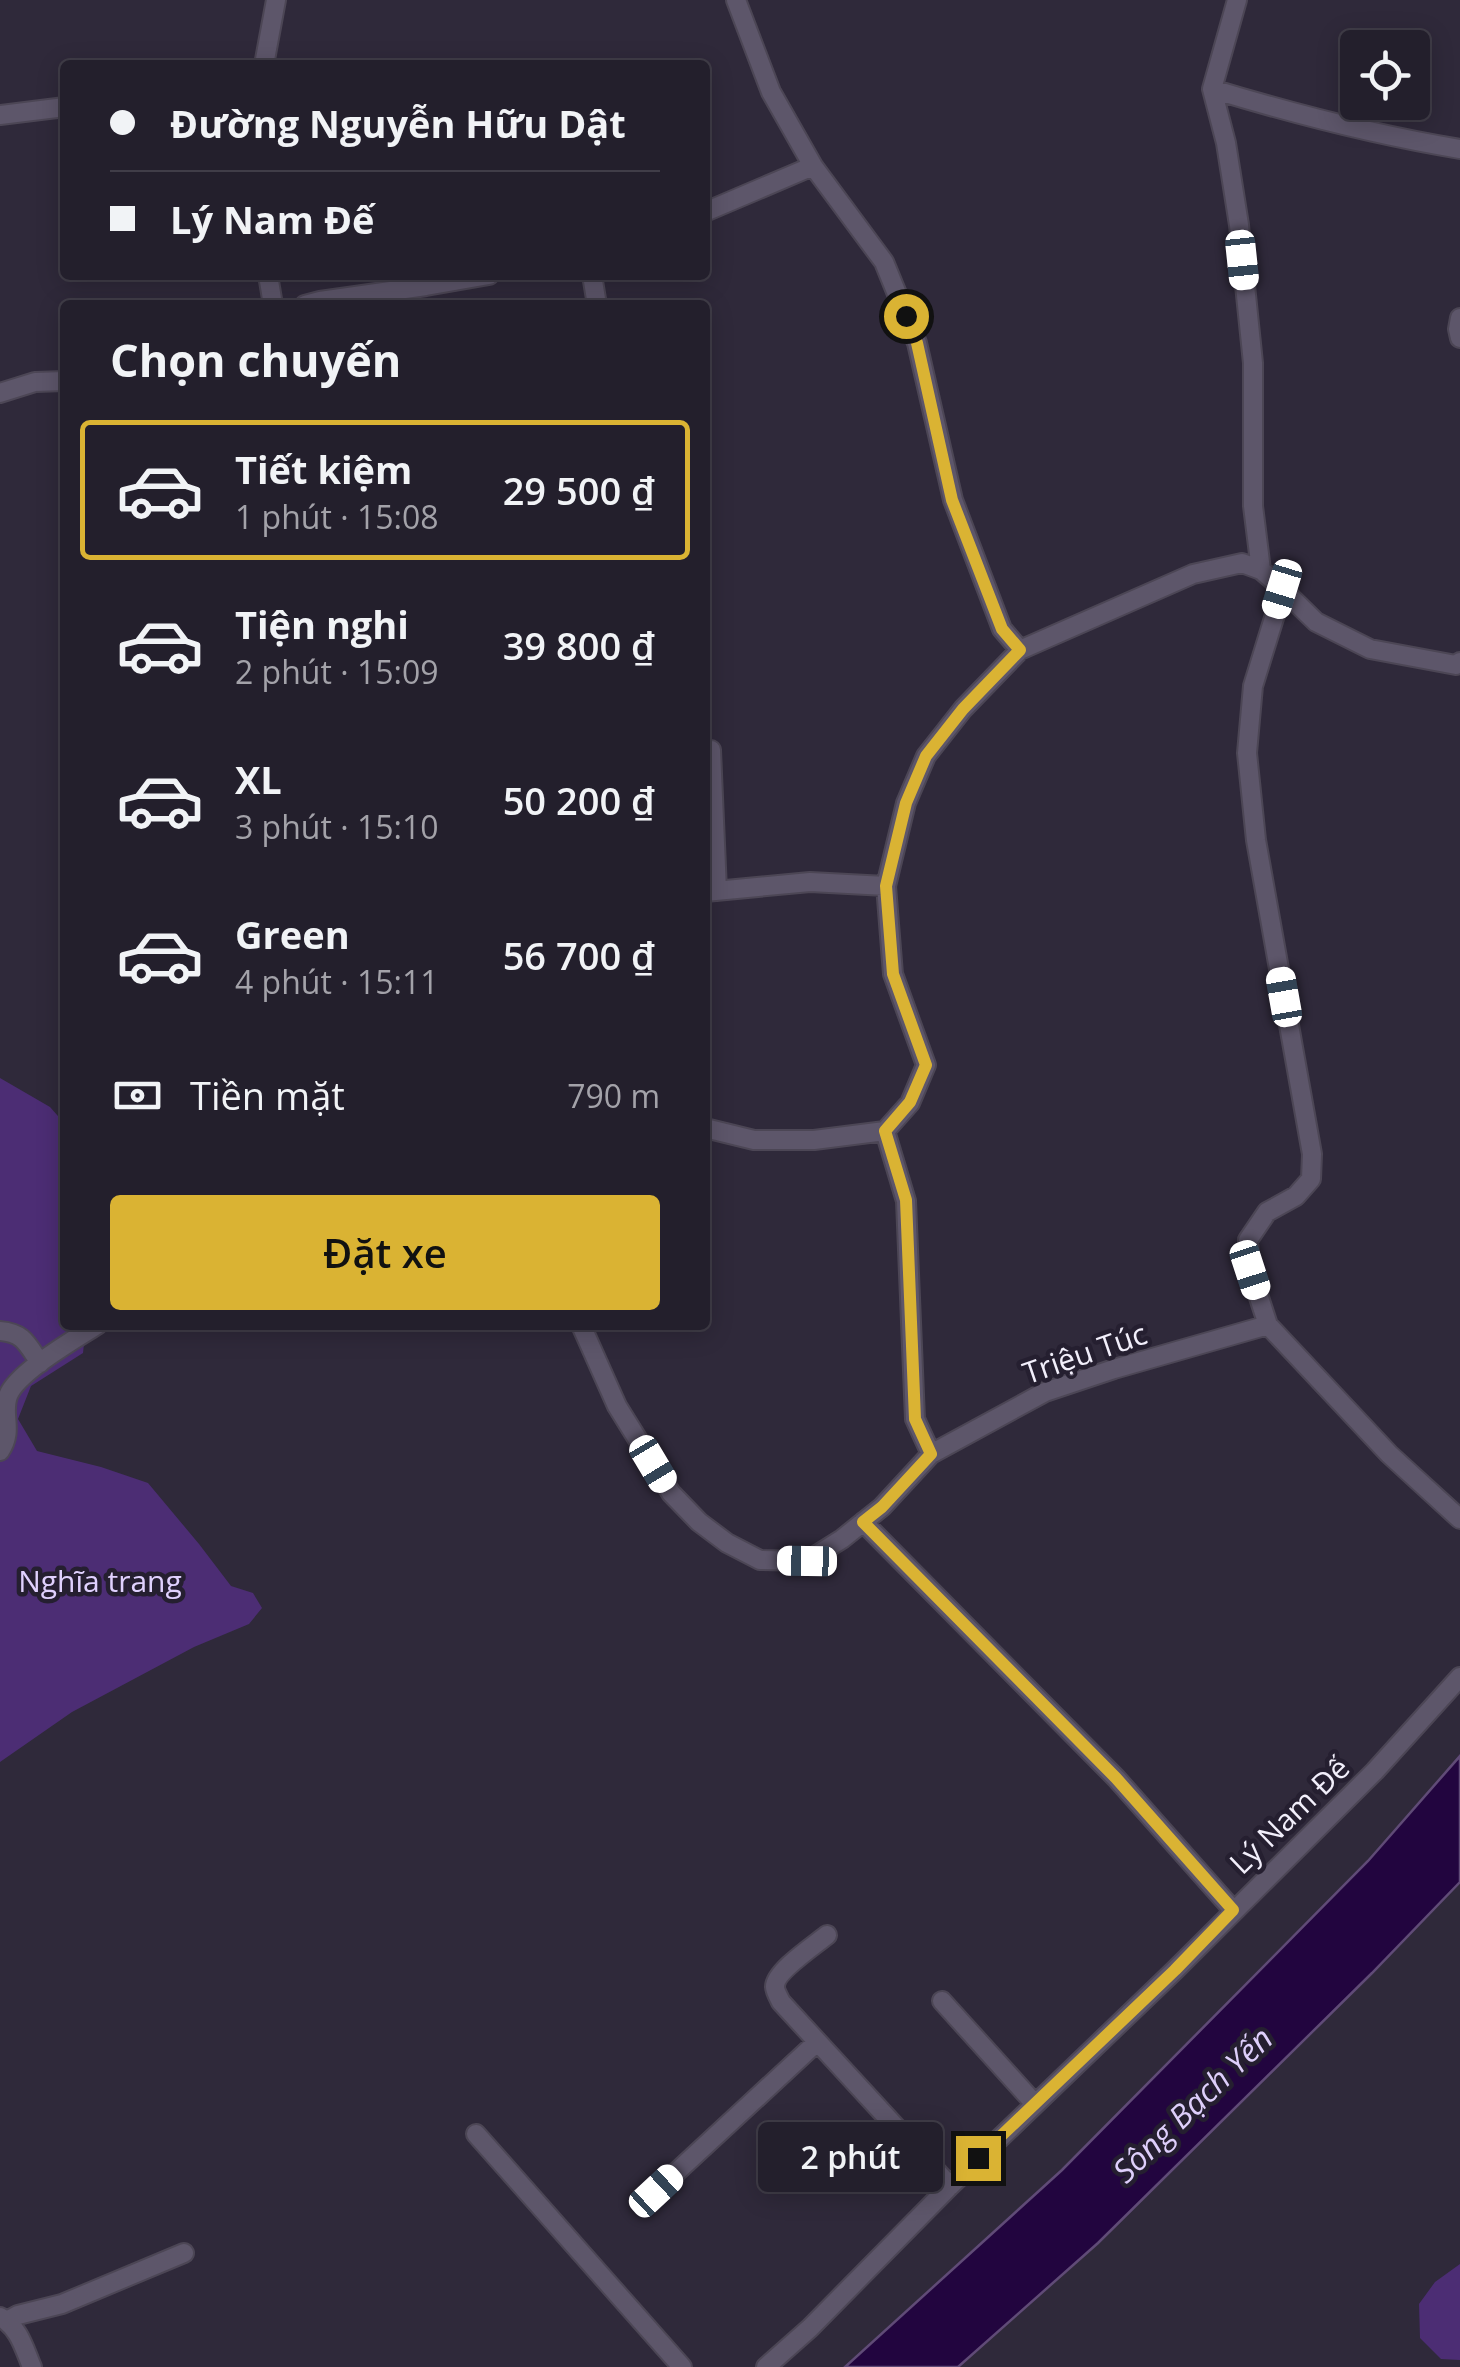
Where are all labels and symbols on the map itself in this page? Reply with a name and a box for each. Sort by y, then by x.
car [1224,229,1260,291]
route start [884,294,929,339]
car [1259,556,1305,622]
car [1264,965,1304,1029]
car [1226,1237,1274,1303]
street label: Triệu Túc [1017,1312,1152,1393]
car [625,1431,681,1497]
car [777,1545,837,1577]
park label: Nghĩa trang [18,1560,182,1601]
street label: Lý Nam Đế [1220,1747,1358,1882]
water label: Sông Bạch Yến [1103,2017,1281,2191]
callout: 2 phút [758,2123,943,2193]
route end [956,2136,1001,2181]
car [624,2160,688,2222]

